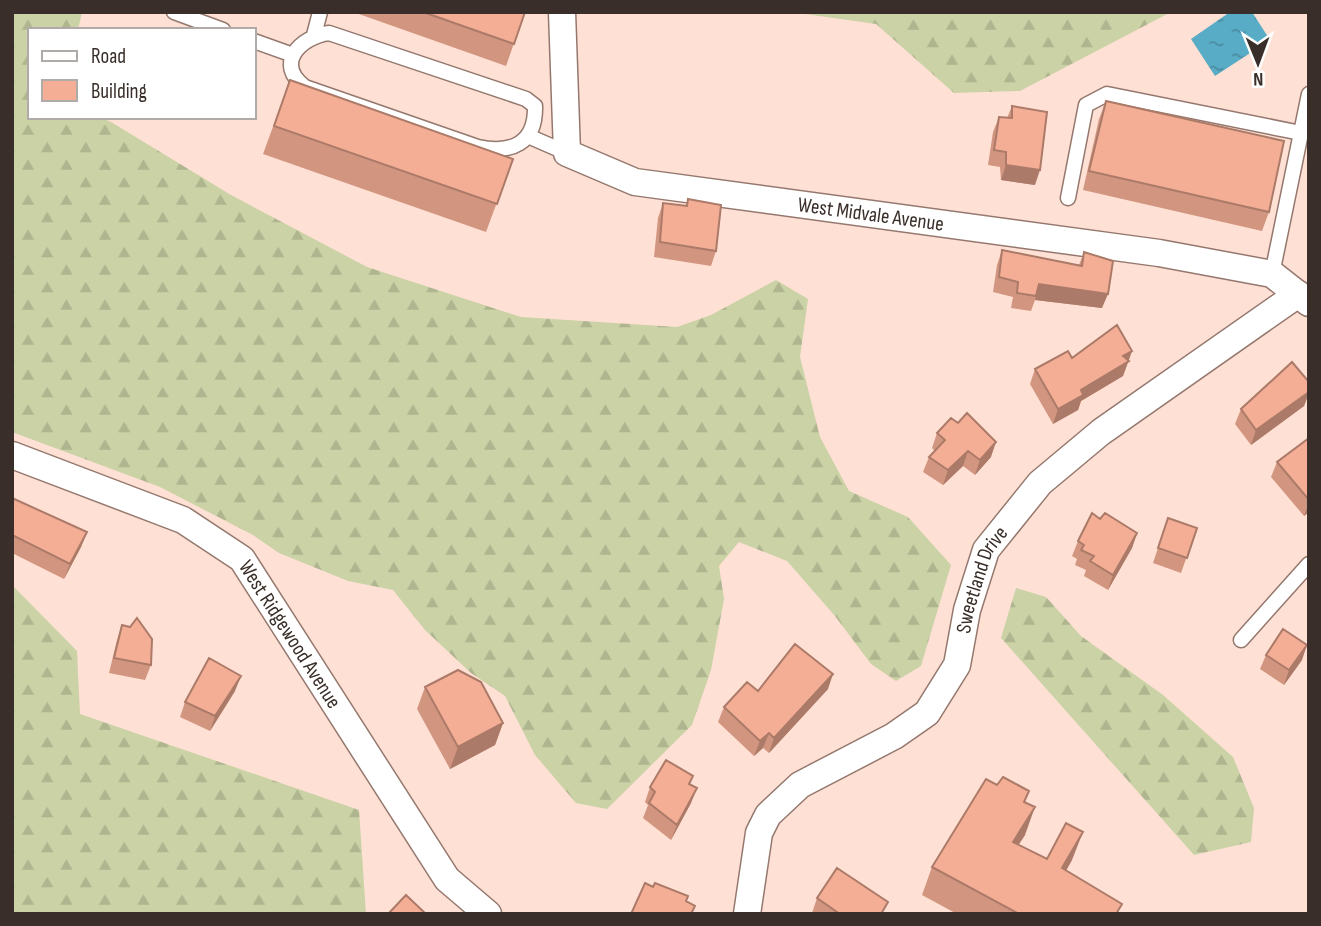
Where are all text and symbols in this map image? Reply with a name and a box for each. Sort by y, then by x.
legend [28,28,256,119]
north arrow [1223,28,1293,98]
text: Road [91,44,126,69]
text: N [1253,67,1264,90]
text: Building [91,79,147,104]
street label: West Midvale Avenue [796,192,945,236]
street label: Sweetland Drive [950,521,1013,635]
street label: West Ridgewood Avenue [234,556,347,713]

